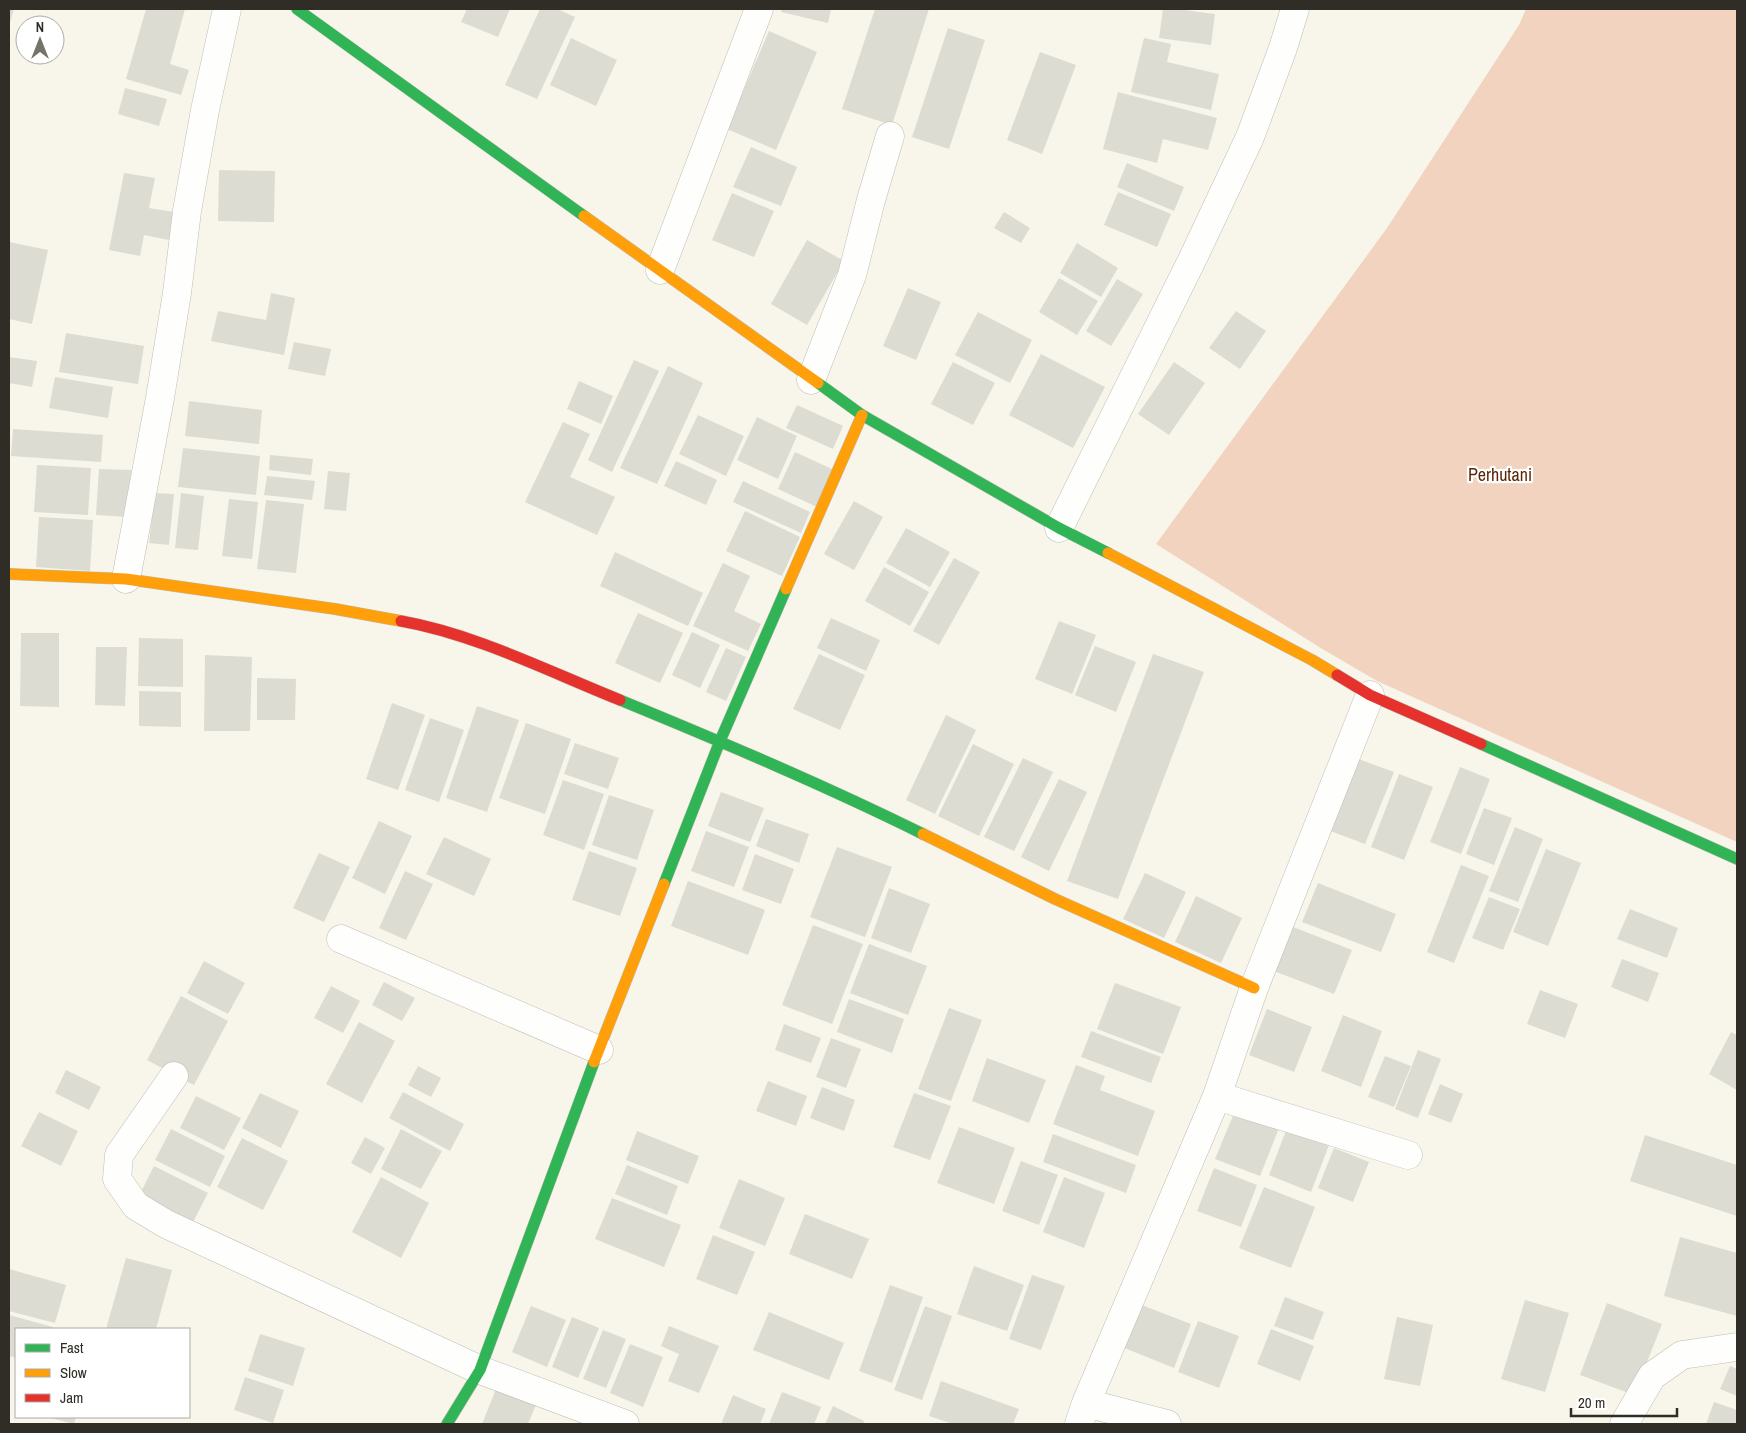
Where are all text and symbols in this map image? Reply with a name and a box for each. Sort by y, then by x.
north arrow [15,15,65,65]
text: N [36,18,44,36]
park label: Perhutani [1468,462,1532,487]
legend [15,1328,190,1418]
text: Fast [60,1337,84,1358]
text: Slow [60,1362,87,1383]
scale bar [1571,1386,1677,1418]
text: Jam [60,1387,83,1408]
text: 20 m [1578,1392,1605,1413]

